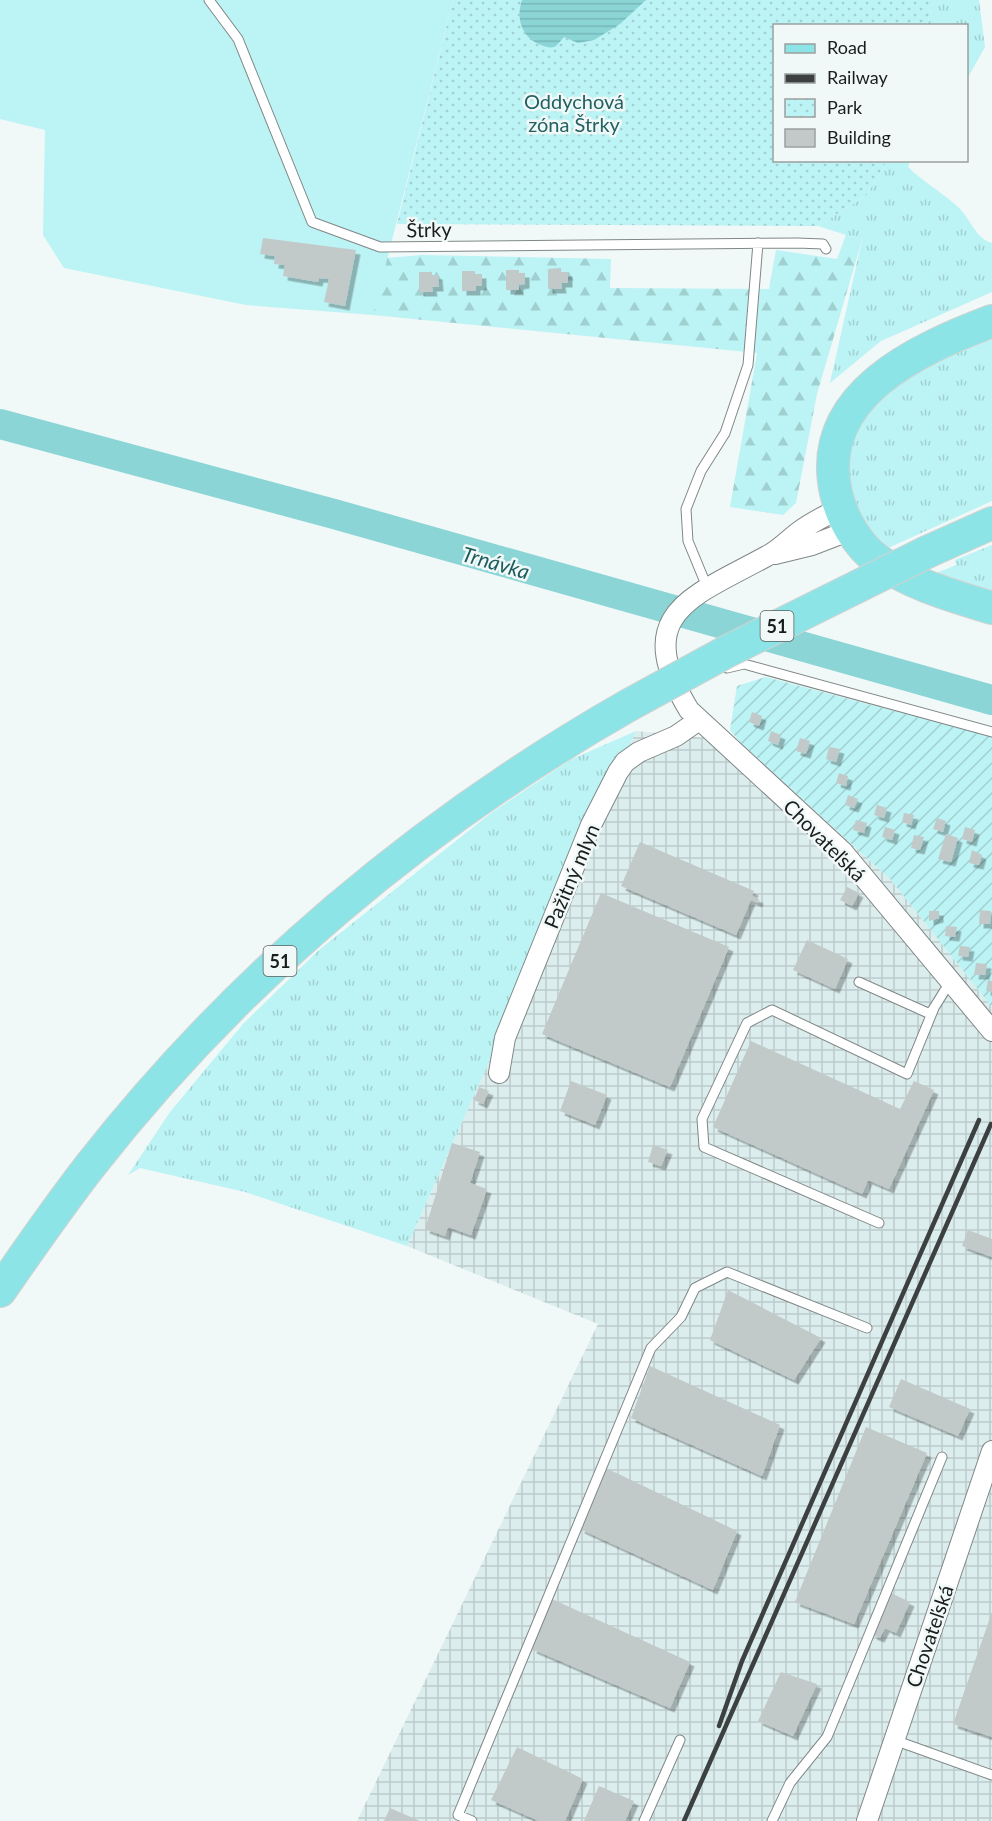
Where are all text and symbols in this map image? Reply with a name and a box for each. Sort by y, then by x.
legend [773,24,968,162]
text: Road [827,36,867,58]
text: Railway [827,66,888,88]
park label: Oddychová zóna Štrky [524,89,624,136]
text: Park [827,96,863,118]
text: Building [827,126,891,148]
street label: Štrky [406,217,453,241]
water label: Trnávka [459,540,533,584]
road number: 51 [760,611,794,641]
street label: Chovateľská [779,794,871,886]
street label: Pažitný mlyn [538,820,604,932]
road number: 51 [264,946,296,976]
street label: Chovateľská [900,1582,958,1690]

